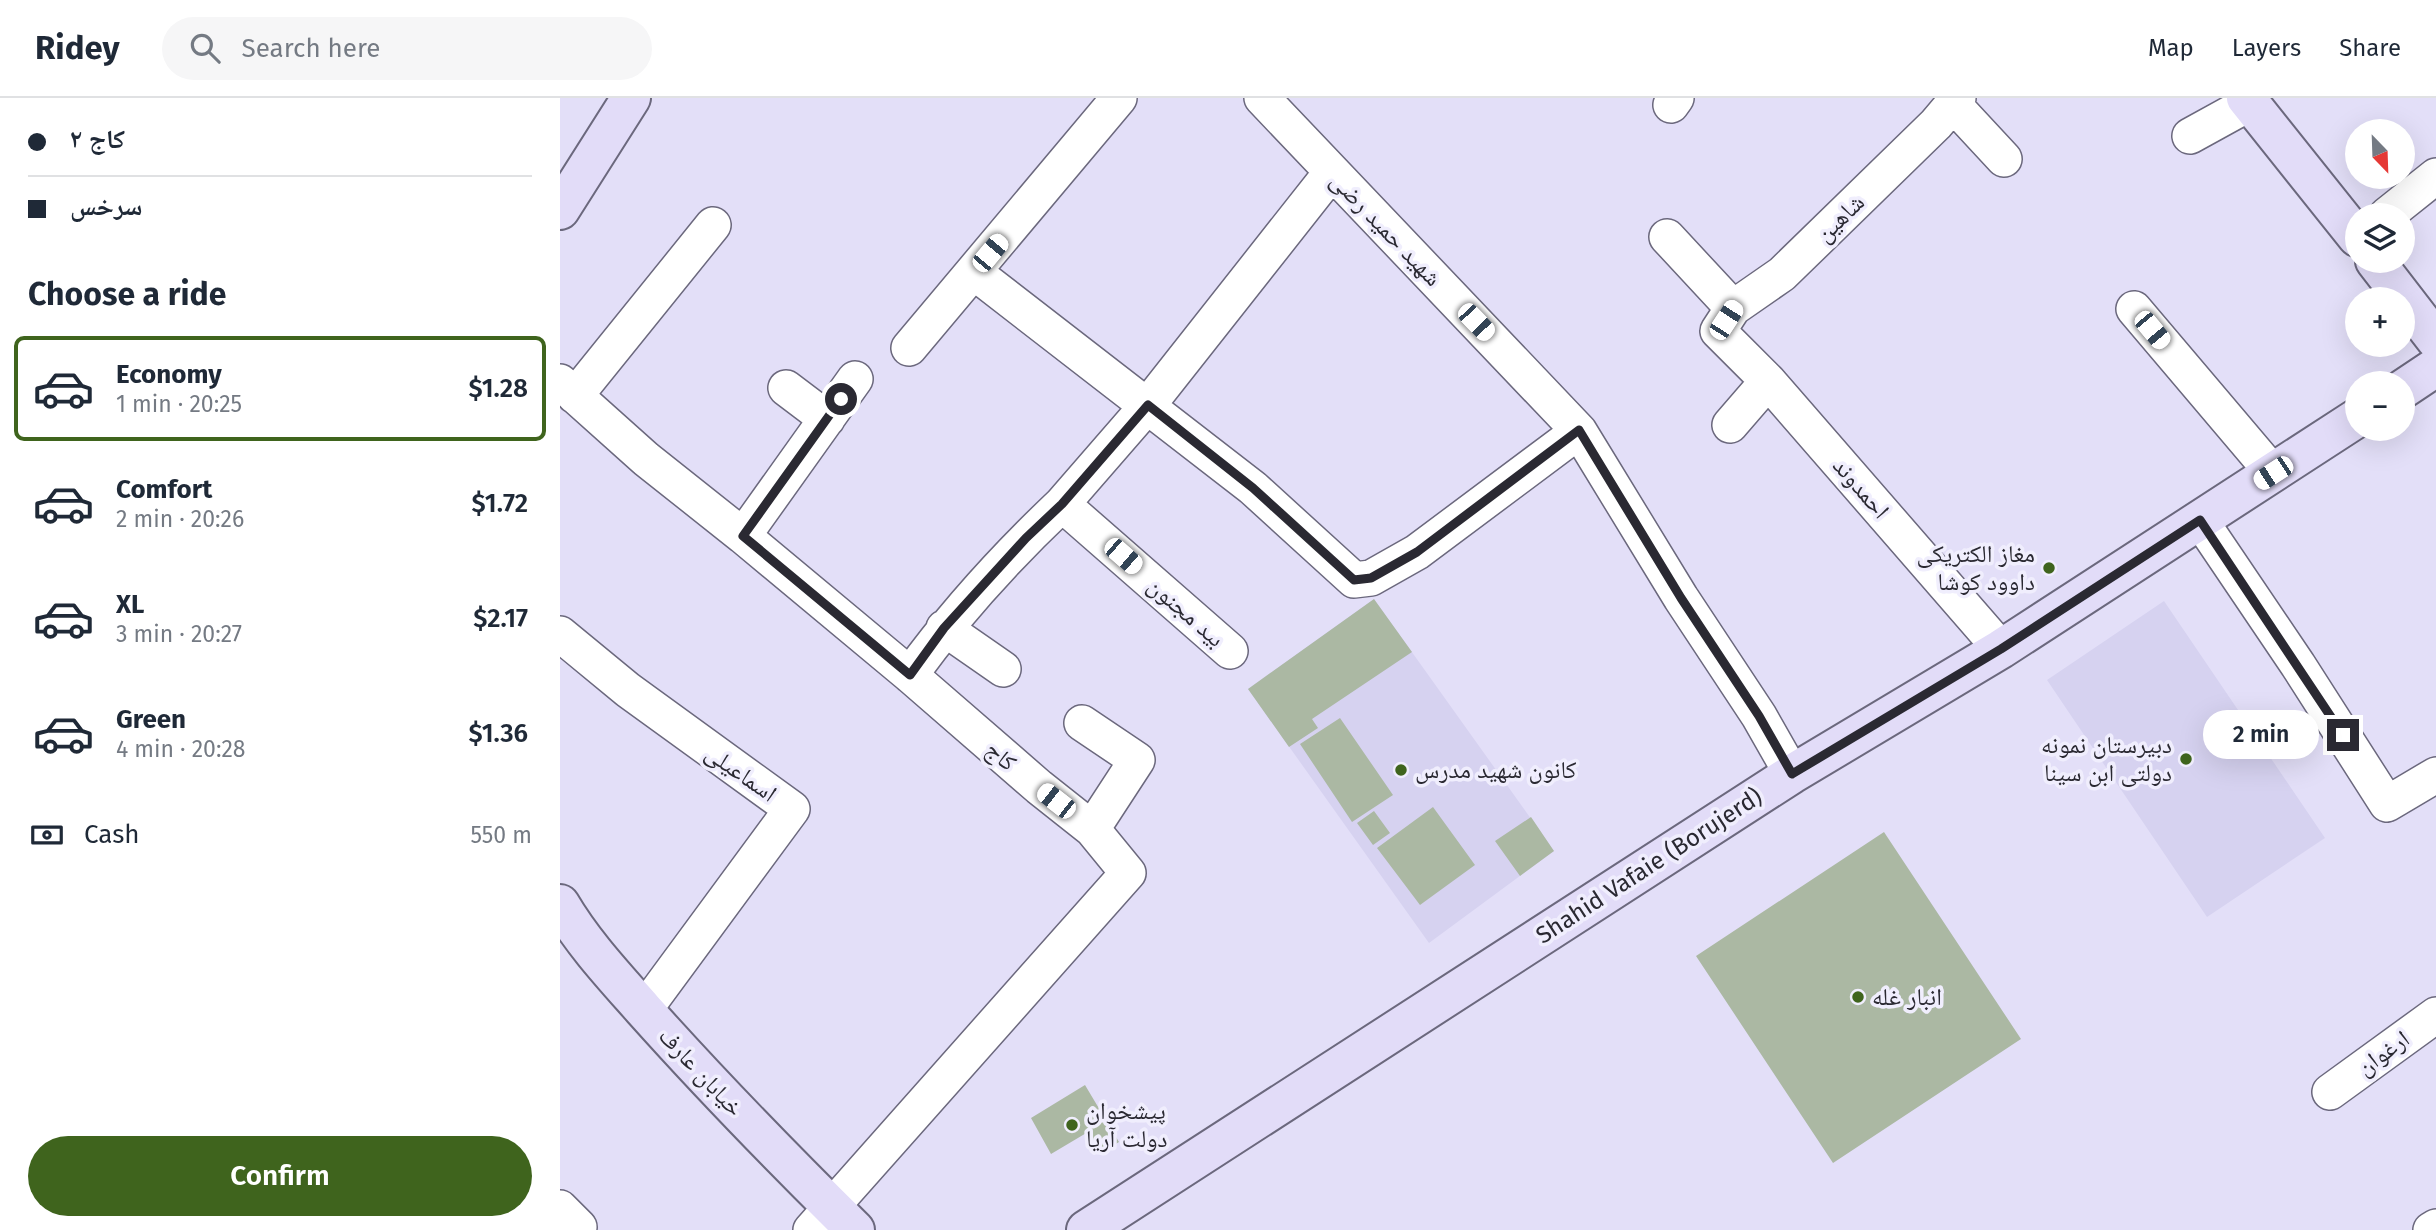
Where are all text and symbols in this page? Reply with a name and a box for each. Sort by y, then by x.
search box [162,17,652,80]
text: Ridey [35,28,120,68]
icon: search [186,29,224,67]
text: Search here [242,33,380,64]
text: Map [2148,34,2194,62]
text: Layers [2232,34,2301,62]
text: Share [2339,34,2401,62]
north arrow [2345,119,2415,189]
map controls [2345,119,2415,441]
text: کاج ۲ [70,124,125,155]
street label: شهید حمید رضی [1325,166,1447,292]
street label: شاهین [1810,188,1870,248]
text: سرخس [70,191,142,222]
button: layers [2345,203,2415,273]
car [969,230,1012,276]
text: Choose a ride [28,275,226,313]
button: + [2345,287,2415,357]
car [1706,297,1747,343]
car [1454,300,1499,344]
car [2131,307,2174,353]
icon: car [32,357,95,420]
text: Economy [116,359,222,390]
button: − [2345,371,2415,441]
text: $1.28 [468,373,528,404]
route start [825,383,857,415]
text: 1 min · 20:25 [116,390,242,418]
street label: احمدوند [1827,452,1895,524]
car [2250,453,2297,493]
icon: car [32,472,95,535]
text: Comfort [116,474,212,505]
text: $1.72 [472,488,528,519]
text: 2 min · 20:26 [116,505,244,533]
car [1101,534,1146,578]
place label: مغاز الکتریکی داوود کوشا [1917,540,2035,596]
marker: مغاز الکتریکی داوود کوشا [2041,560,2057,576]
street label: بید مجنون [1142,571,1230,653]
icon: car [32,587,95,650]
text: XL [116,589,144,620]
text: $2.17 [473,603,528,634]
text: 3 min · 20:27 [116,620,242,648]
icon: car [32,702,95,765]
text: Green [116,704,186,735]
callout: 2 min [2203,710,2318,760]
text: $1.36 [468,718,528,749]
route end [2327,719,2359,751]
text: 2 min [2233,720,2289,748]
place label: دبیرستان نمونه دولتی ابن سینا [2041,731,2172,787]
text: 4 min · 20:28 [116,735,246,763]
street label: کاج [979,735,1022,778]
street label: اسماعیلی [700,738,782,808]
marker: دبیرستان نمونه دولتی ابن سینا [2178,751,2194,767]
place label: کانون شهید مدرس [1415,756,1577,784]
marker: کانون شهید مدرس [1393,762,1409,778]
car [1033,780,1080,822]
street label: Shahid Vafaie (Borujerd) [1531,782,1767,950]
icon: cash [28,816,66,854]
text: Cash [84,819,140,850]
text: 550 m [470,821,532,849]
place label: انبار غله [1872,983,1942,1011]
marker: انبار غله [1850,989,1866,1005]
street label: خیابان عارف [653,1022,749,1122]
street label: ارغوان [2351,1025,2415,1081]
place label: پیشخوان دولت آریا [1086,1097,1168,1153]
marker: پیشخوان دولت آریا [1064,1117,1080,1133]
button: Confirm [28,1136,532,1216]

